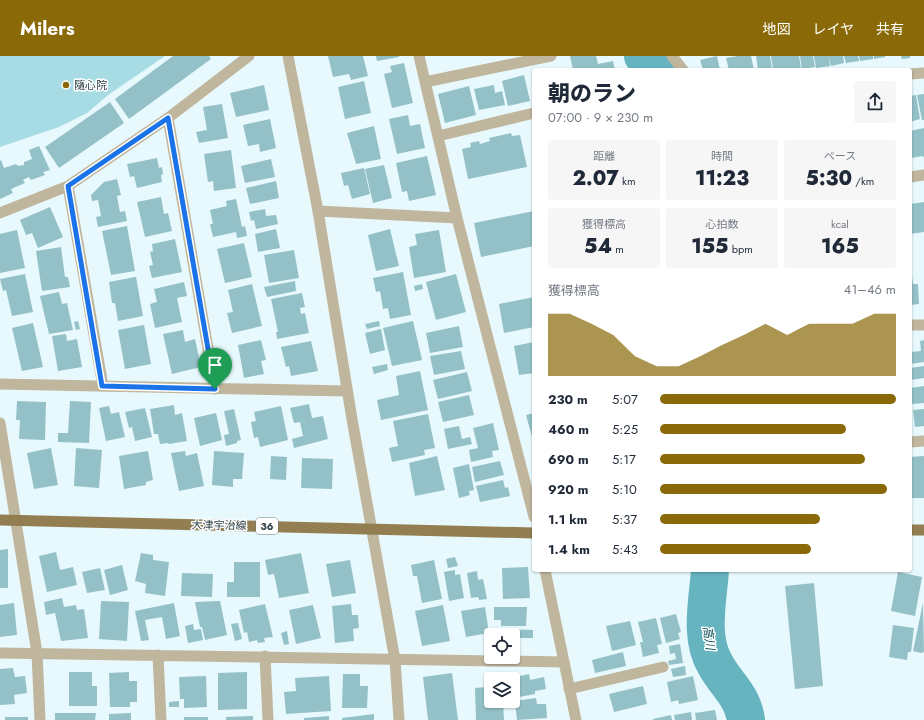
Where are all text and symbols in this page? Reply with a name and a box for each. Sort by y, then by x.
text: Milers [20,15,75,42]
text: 地図 [762,19,790,39]
text: レイヤ [812,19,854,39]
text: 共有 [876,19,904,39]
place label: 隨心院 [74,77,107,93]
text: 朝のラン [548,77,636,109]
marker: 隨心院 [61,80,71,90]
button: share [854,81,896,123]
text: 07:00 · 9 × 230 m [548,108,653,127]
text: 距離 [593,148,615,164]
text: 時間 [711,148,733,164]
text: ペース [824,148,856,164]
text: 2.07 [572,164,619,193]
text: 11:23 [695,164,749,193]
text: 5:30 [806,164,852,193]
text: km [619,173,636,189]
text: /km [852,173,874,189]
text: 獲得標高 [582,216,626,232]
text: 心拍数 [706,216,739,232]
text: kcal [831,216,849,232]
text: 54 [584,232,612,261]
text: 155 [691,232,728,261]
text: 165 [821,232,859,261]
text: m [612,241,624,257]
text: bpm [728,241,753,257]
text: 41–46 m [844,280,896,299]
text: 獲得標高 [548,281,600,300]
pin [198,348,232,389]
icon: arrive [204,354,226,376]
text: 230 m [548,390,588,409]
text: 5:07 [612,390,638,409]
text: 460 m [548,420,589,439]
text: 5:25 [612,420,638,439]
text: 690 m [548,450,589,469]
text: 5:17 [612,450,636,469]
text: 920 m [548,480,588,499]
text: 5:10 [612,480,637,499]
text: 1.1 km [548,510,587,529]
text: 5:37 [612,510,637,529]
street label: 大津宇治線 [191,517,247,533]
road number: 36 [256,518,278,534]
text: 1.4 km [548,540,590,559]
text: 5:43 [612,540,638,559]
water label: 高川 [698,625,720,653]
map controls [484,628,520,708]
button: locate [484,628,520,664]
button: layers [484,672,520,708]

